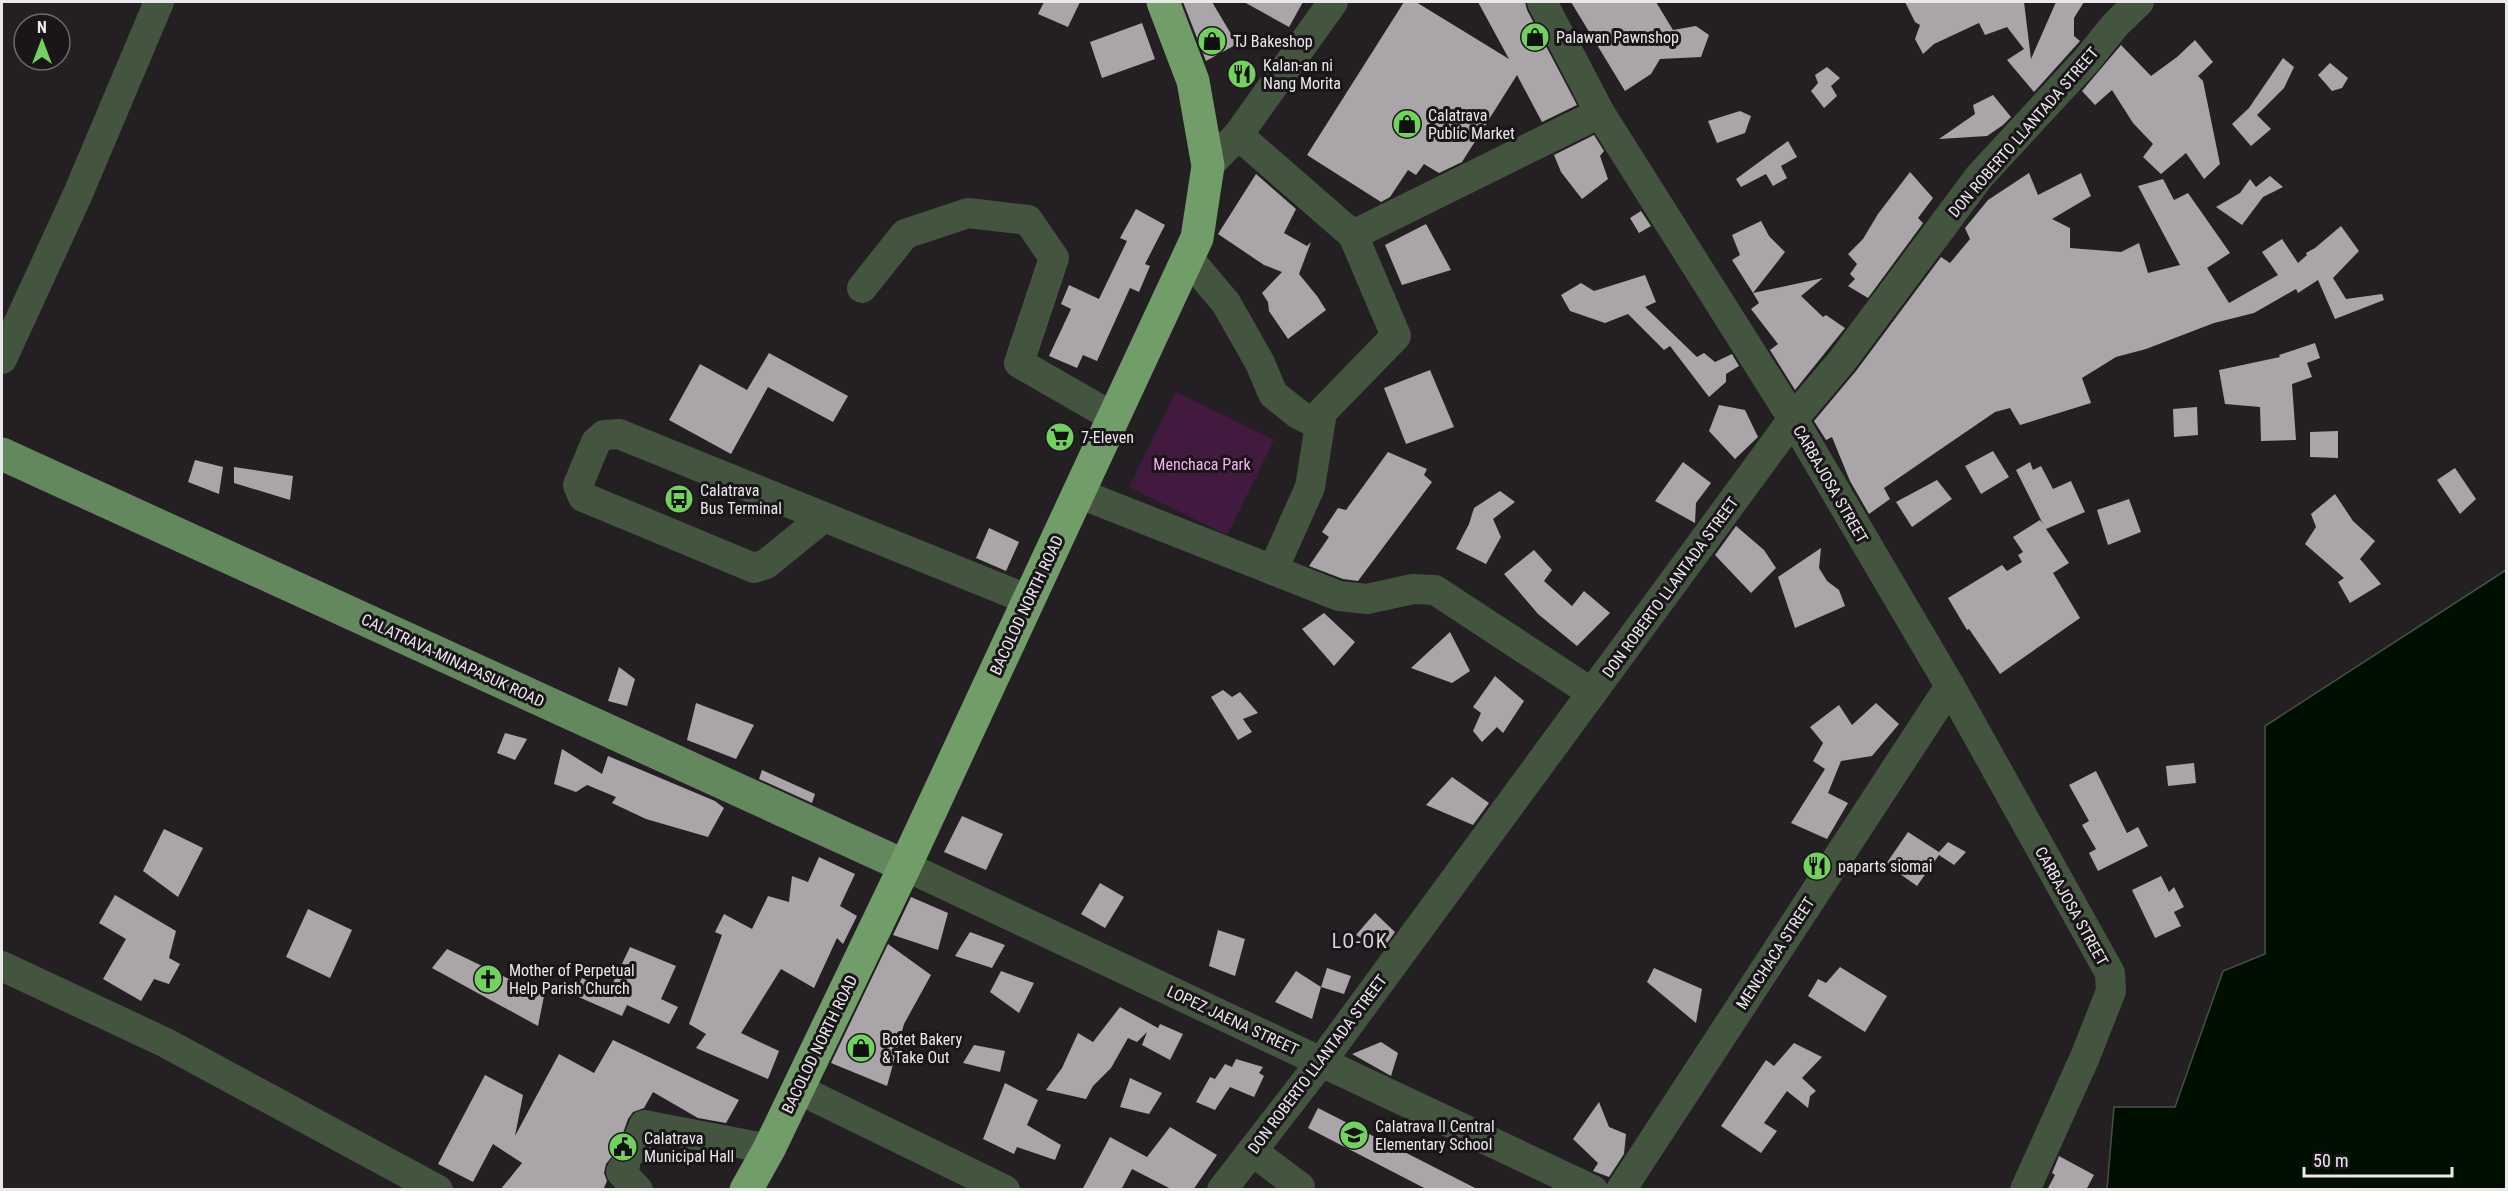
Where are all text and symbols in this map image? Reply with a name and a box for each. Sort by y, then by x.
north arrow [12,12,72,72]
text: N [37,18,47,37]
shop icon: Palawan Pawnshop [1519,21,1551,53]
shop icon: TJ Bakeshop [1196,25,1228,57]
place label: Palawan Pawnshop [1556,28,1679,47]
place label: TJ Bakeshop [1233,32,1313,51]
street label: DON ROBERTO LLANTADA STREET [1944,43,2102,221]
place label: Kalan-an ni Nang Morita [1263,56,1341,93]
restaurant icon: Kalan-an ni Nang Morita [1226,58,1258,90]
place label: Calatrava Public Market [1428,106,1515,143]
shop icon: Calatrava Public Market [1391,108,1423,140]
supermarket icon: 7-Eleven [1044,421,1076,453]
street label: CARBAJOSA STREET [1789,422,1872,547]
place label: 7-Eleven [1081,428,1134,447]
park label: Menchaca Park [1153,455,1251,474]
place label: Calatrava Bus Terminal [700,481,782,518]
bus stop icon: Calatrava Bus Terminal [663,483,695,515]
street label: DON ROBERTO LLANTADA STREET [1598,493,1742,681]
street label: BACOLOD NORTH ROAD [986,532,1067,678]
street label: CALATRAVA-MINAPASUK ROAD [358,610,547,711]
street label: CARBAJOSA STREET [2031,844,2112,969]
restaurant icon: paparts siomai [1801,850,1833,882]
place label: paparts siomai [1838,857,1932,876]
street label: MENCHACA STREET [1732,894,1819,1013]
district label: LO-OK [1332,929,1388,953]
place label: Mother of Perpetual Help Parish Church [509,961,635,998]
church icon: Mother of Perpetual Help Parish Church [472,963,504,995]
street label: DON ROBERTO LLANTADA STREET [1244,971,1391,1157]
street label: BACOLOD NORTH ROAD [778,972,861,1117]
street label: LOPEZ JAENA STREET [1164,982,1302,1059]
place label: Botet Bakery & Take Out [882,1030,962,1067]
shop icon: Botet Bakery & Take Out [845,1032,877,1064]
place label: Calatrava II Central Elementary School [1375,1117,1495,1154]
school or university icon: Calatrava II Central Elementary School [1338,1119,1370,1151]
place label: Calatrava Municipal Hall [644,1129,734,1166]
public building icon: Calatrava Municipal Hall [607,1131,639,1163]
scale bar [2304,1140,2452,1178]
text: 50 m [2313,1150,2348,1171]

